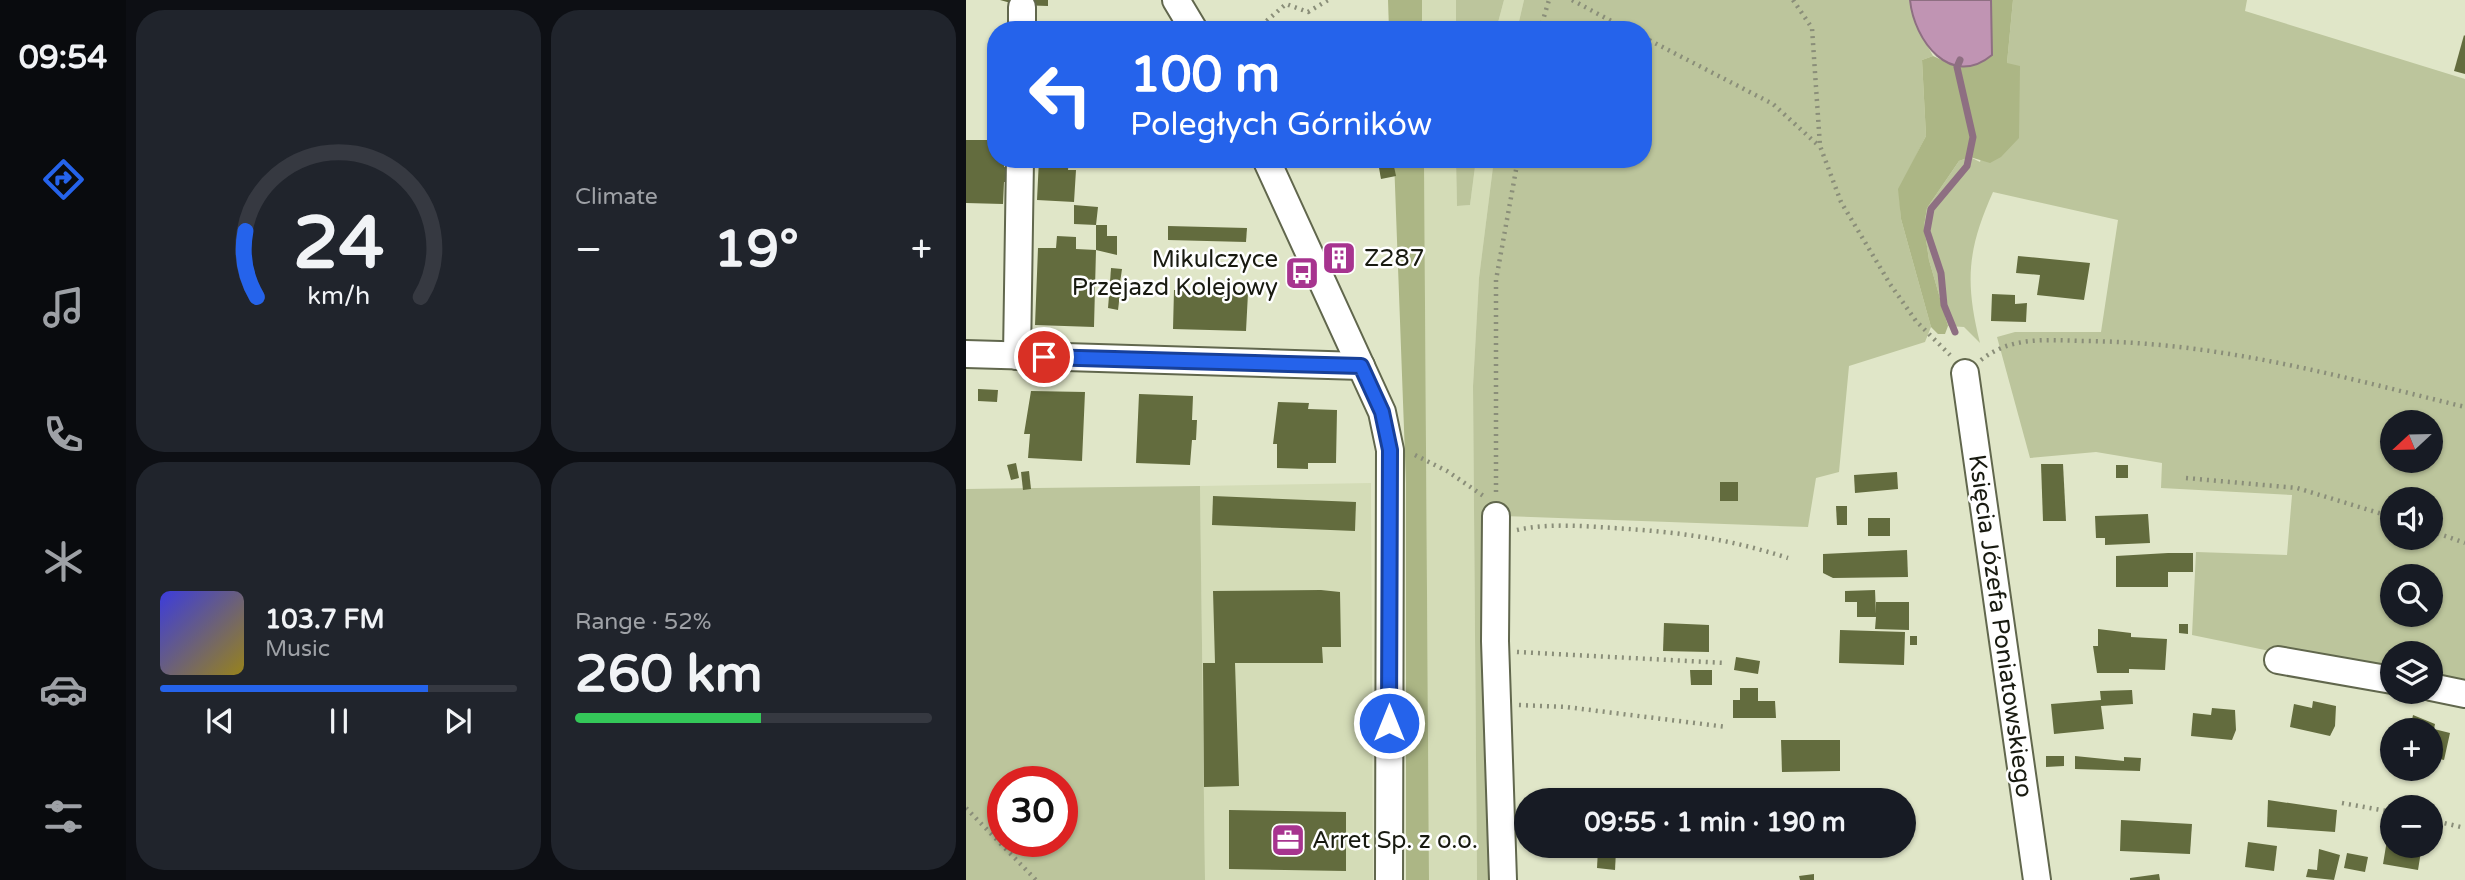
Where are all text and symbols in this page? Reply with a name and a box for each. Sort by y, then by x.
text: 09:54 [19,39,107,77]
text: 100 m [1130,46,1280,105]
icon: left [1015,49,1106,140]
text: Poległych Górników [1130,106,1432,144]
icon: directions [39,155,88,204]
text: Climate [575,183,658,211]
text: 24 [293,200,384,288]
text: 19° [714,218,799,281]
text: − [575,227,602,273]
text: + [911,227,932,273]
building icon: Z287 [1320,239,1358,277]
place label: Z287 [1364,244,1425,273]
place label: Mikulczyce Przejazd Kolejowy [1072,245,1278,302]
bus stop icon: Mikulczyce Przejazd Kolejowy [1283,254,1321,292]
text: km/h [307,281,370,311]
icon: music [39,283,88,332]
pin [1014,327,1074,387]
icon: arrive [1025,338,1063,376]
icon: phone [39,410,88,459]
north arrow [2380,410,2443,472]
map controls [2380,410,2443,858]
street label: Księcia Józefa Poniatowskiego [1962,453,2039,799]
button: sound [2380,487,2443,550]
icon: climate [39,537,88,586]
button: search [2380,564,2443,627]
text: 103.7 FM [265,604,385,635]
text: Range · 52% [575,608,711,636]
text: Music [265,635,330,663]
button: layers [2380,641,2443,704]
text: 260 km [575,643,763,706]
icon: car [39,665,88,714]
position arrow [1352,686,1426,760]
icon: previous [201,702,239,740]
icon: pause [320,702,358,740]
icon: next [439,702,477,740]
button: + [2380,718,2443,781]
speed limit sign: 30 [987,766,1078,857]
icon: filters [39,792,88,841]
button: − [2380,795,2443,858]
text: 09:55 · 1 min · 190 m [1584,807,1846,838]
office icon: Arret Sp. z o.o. [1269,821,1307,859]
place label: Arret Sp. z o.o. [1312,826,1478,855]

